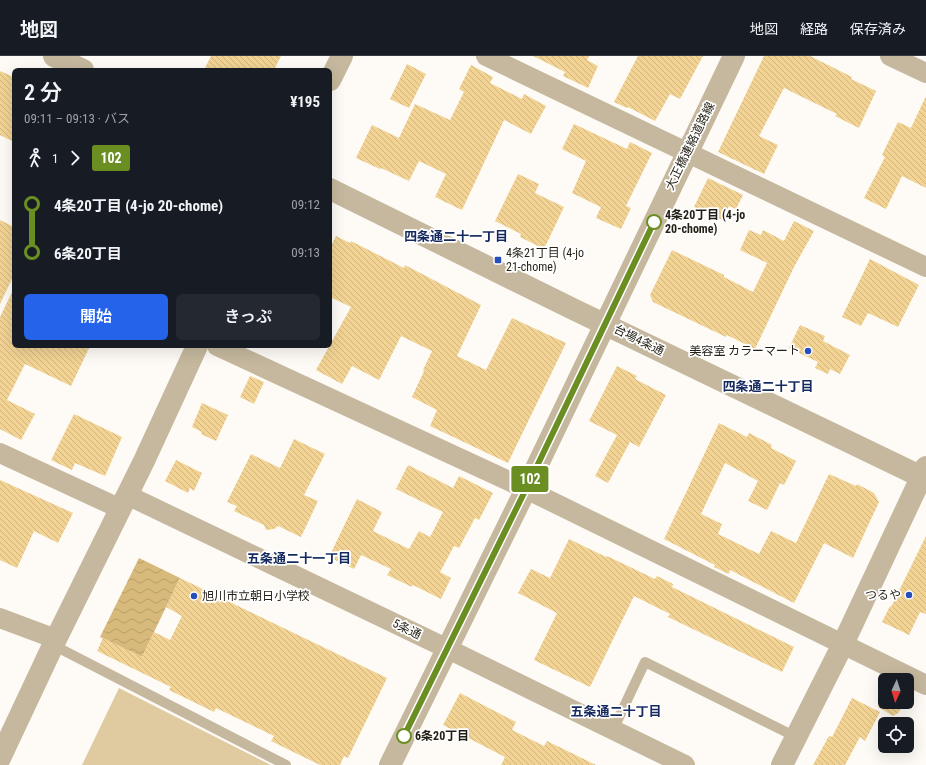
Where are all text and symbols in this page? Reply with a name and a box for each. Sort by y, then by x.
text: 地図 [20,18,58,41]
text: 地図 [750,21,778,37]
text: 経路 [800,21,828,37]
text: 保存済み [850,21,906,37]
text: 2 分 [24,80,62,105]
text: ¥195 [290,93,320,111]
street label: 大正橋連絡道路線 [663,100,717,192]
text: 09:11 – 09:13 · バス [24,111,130,126]
icon: walk [24,147,46,169]
icon: forward [64,147,86,169]
text: 102 [100,150,122,166]
text: 1 [52,151,58,166]
text: 4条20丁目 (4-jo 20-chome) [54,197,223,215]
text: 09:12 [291,197,320,212]
place label: 4条20丁目 (4-jo 20-chome) [665,208,745,236]
marker: 4条20丁目 (4-jo 20-chome) [646,214,662,230]
district label: 四条通二十一丁目 [404,229,508,244]
text: 6条20丁目 [54,245,122,263]
text: 09:13 [291,245,320,260]
place label: 4条21丁目 (4-jo 21-chome) [506,246,584,274]
marker: 4条21丁目 (4-jo 21-chome) [493,255,503,265]
button: 開始 [24,294,168,340]
button: きっぷ [176,294,320,340]
street label: 台場4条通 [612,322,666,358]
place label: 美容室 カラーマート [689,344,800,358]
marker: 美容室 カラーマート [803,346,813,356]
district label: 四条通二十丁目 [722,379,814,394]
line badge: 102 [507,466,553,492]
text: 102 [519,471,541,487]
district label: 五条通二十一丁目 [247,551,351,566]
place label: つるや [865,588,901,602]
place label: 旭川市立朝日小学校 [202,589,310,603]
marker: つるや [904,590,914,600]
marker: 旭川市立朝日小学校 [189,591,199,601]
street label: 5条通 [390,616,424,642]
north arrow [878,673,914,709]
map controls [878,673,914,753]
district label: 五条通二十丁目 [570,704,662,719]
button: locate [878,717,914,753]
marker: 6条20丁目 [396,728,412,744]
place label: 6条20丁目 [415,729,469,743]

